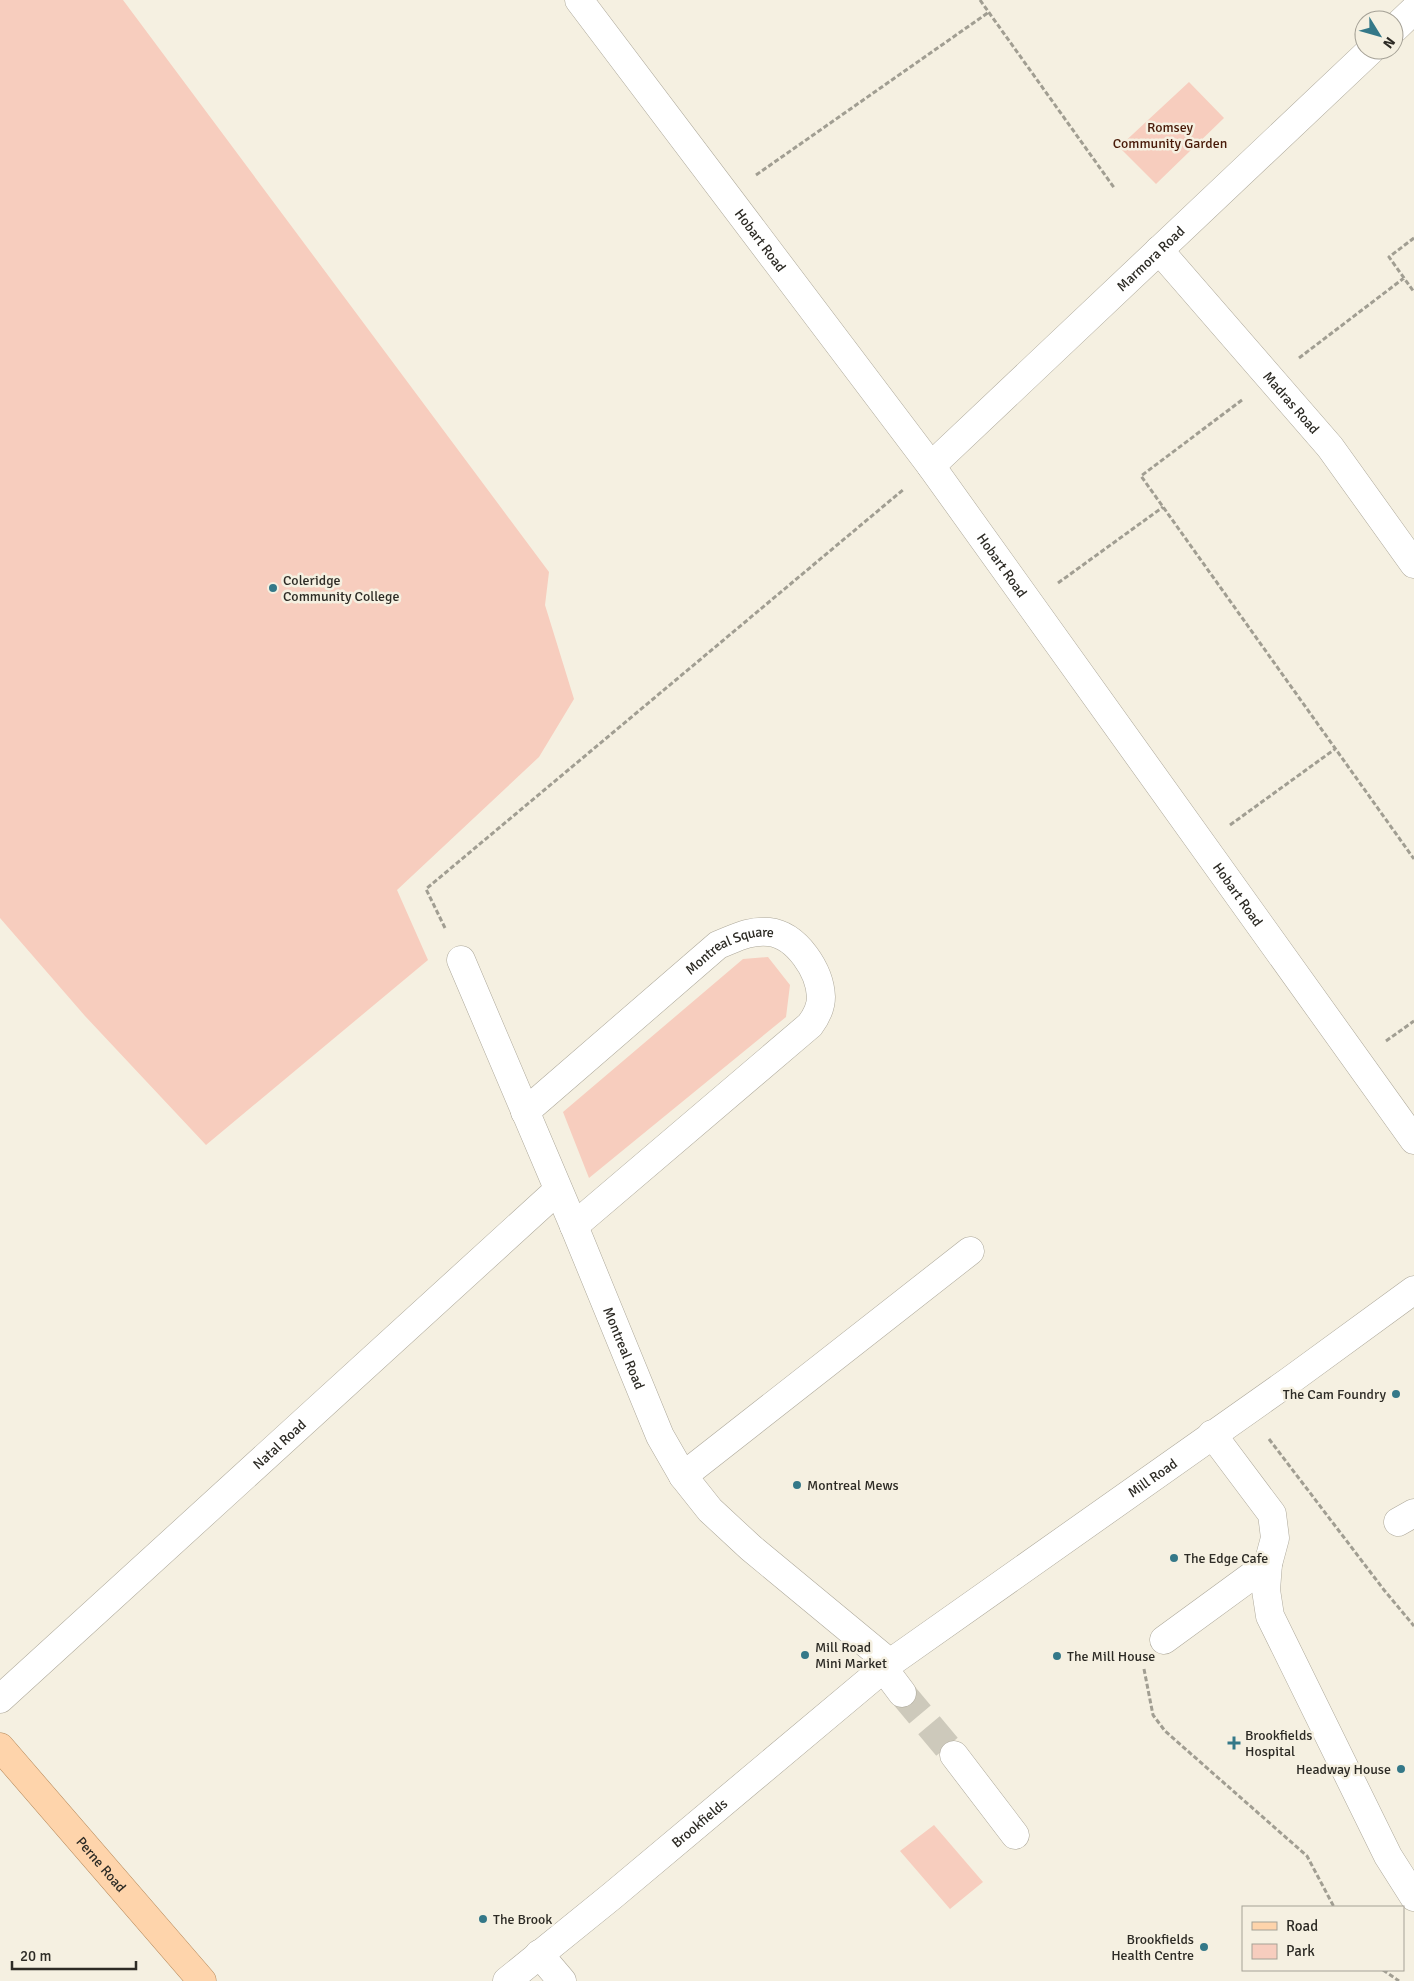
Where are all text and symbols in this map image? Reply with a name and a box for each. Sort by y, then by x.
north arrow [1354,10,1404,60]
text: N [1379,34,1399,52]
park label: Romsey Community Garden [1113,119,1227,152]
street label: Hobart Road [731,206,789,275]
street label: Marmora Road [1113,223,1188,295]
street label: Madras Road [1259,368,1323,438]
street label: Hobart Road [973,530,1030,601]
place label: Coleridge Community College [283,572,400,605]
marker: Coleridge Community College [267,582,279,594]
street label: Hobart Road [1209,859,1266,930]
street label: Montreal Square [682,924,775,979]
street label: Montreal Road [599,1305,648,1392]
place label: The Cam Foundry [1283,1386,1386,1403]
marker: The Cam Foundry [1390,1388,1402,1400]
street label: Natal Road [250,1416,310,1473]
street label: Mill Road [1125,1455,1181,1501]
place label: Montreal Mews [807,1477,899,1494]
marker: Montreal Mews [791,1479,803,1491]
place label: The Edge Cafe [1184,1550,1268,1567]
marker: The Edge Cafe [1168,1552,1180,1564]
place label: Mill Road Mini Market [815,1639,887,1672]
place label: The Mill House [1067,1648,1155,1665]
marker: Mill Road Mini Market [799,1649,811,1661]
marker: The Mill House [1051,1650,1063,1662]
place label: Brookfields Hospital [1245,1727,1312,1760]
marker: Brookfields Hospital [1227,1736,1241,1750]
place label: Headway House [1296,1761,1391,1778]
marker: Headway House [1395,1763,1407,1775]
street label: Brookfields [668,1795,731,1851]
street label: Perne Road [72,1834,129,1896]
legend [1242,1906,1404,1971]
place label: The Brook [493,1911,552,1928]
marker: The Brook [477,1913,489,1925]
text: Road [1286,1917,1318,1935]
place label: Brookfields Health Centre [1111,1931,1194,1964]
scale bar [12,1938,136,1970]
marker: Brookfields Health Centre [1198,1941,1210,1953]
text: Park [1286,1942,1315,1960]
text: 20 m [20,1947,51,1965]

